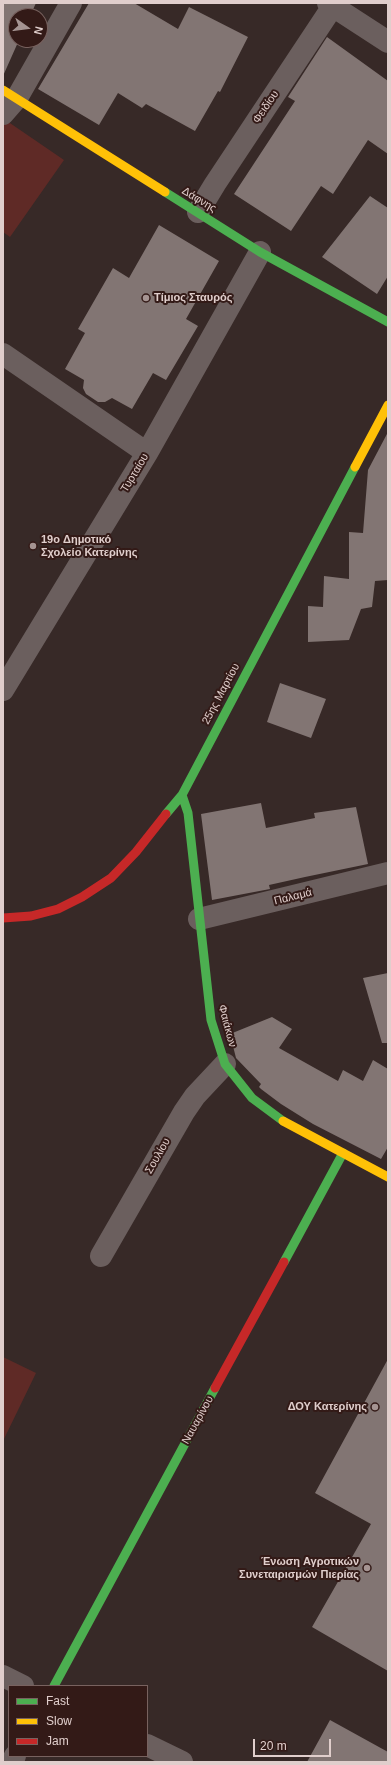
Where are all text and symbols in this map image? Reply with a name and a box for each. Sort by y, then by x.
north arrow [8,8,48,48]
text: N [32,25,45,36]
street label: Φειδίου [250,88,282,126]
street label: Δάφνης [179,185,219,215]
place label: Τίμιος Σταυρός [154,291,232,305]
marker: Τίμιος Σταυρός [141,293,151,303]
street label: Τυρταίου [118,451,152,495]
place label: 19ο Δημοτικό Σχολείο Κατερίνης [41,533,137,559]
marker: 19ο Δημοτικό Σχολείο Κατερίνης [28,541,38,551]
street label: 25ης Μαρτίου [199,661,243,727]
street label: Παλαμά [273,886,313,908]
street label: Φαιάκων [215,1003,239,1049]
street label: Σουλίου [143,1136,173,1176]
street label: Ναυαρίνου [179,1394,217,1446]
place label: ΔΟΥ Κατερίνης [288,1400,367,1414]
marker: ΔΟΥ Κατερίνης [370,1402,380,1412]
place label: Ένωση Αγροτικών Συνεταιρισμών Πιερίας [239,1555,359,1581]
marker: Ένωση Αγροτικών Συνεταιρισμών Πιερίας [362,1563,372,1573]
legend [8,1685,148,1757]
text: Fast [46,1694,69,1708]
text: Slow [46,1714,72,1728]
scale bar [255,1731,333,1757]
text: Jam [46,1734,69,1748]
text: 20 m [260,1739,287,1753]

